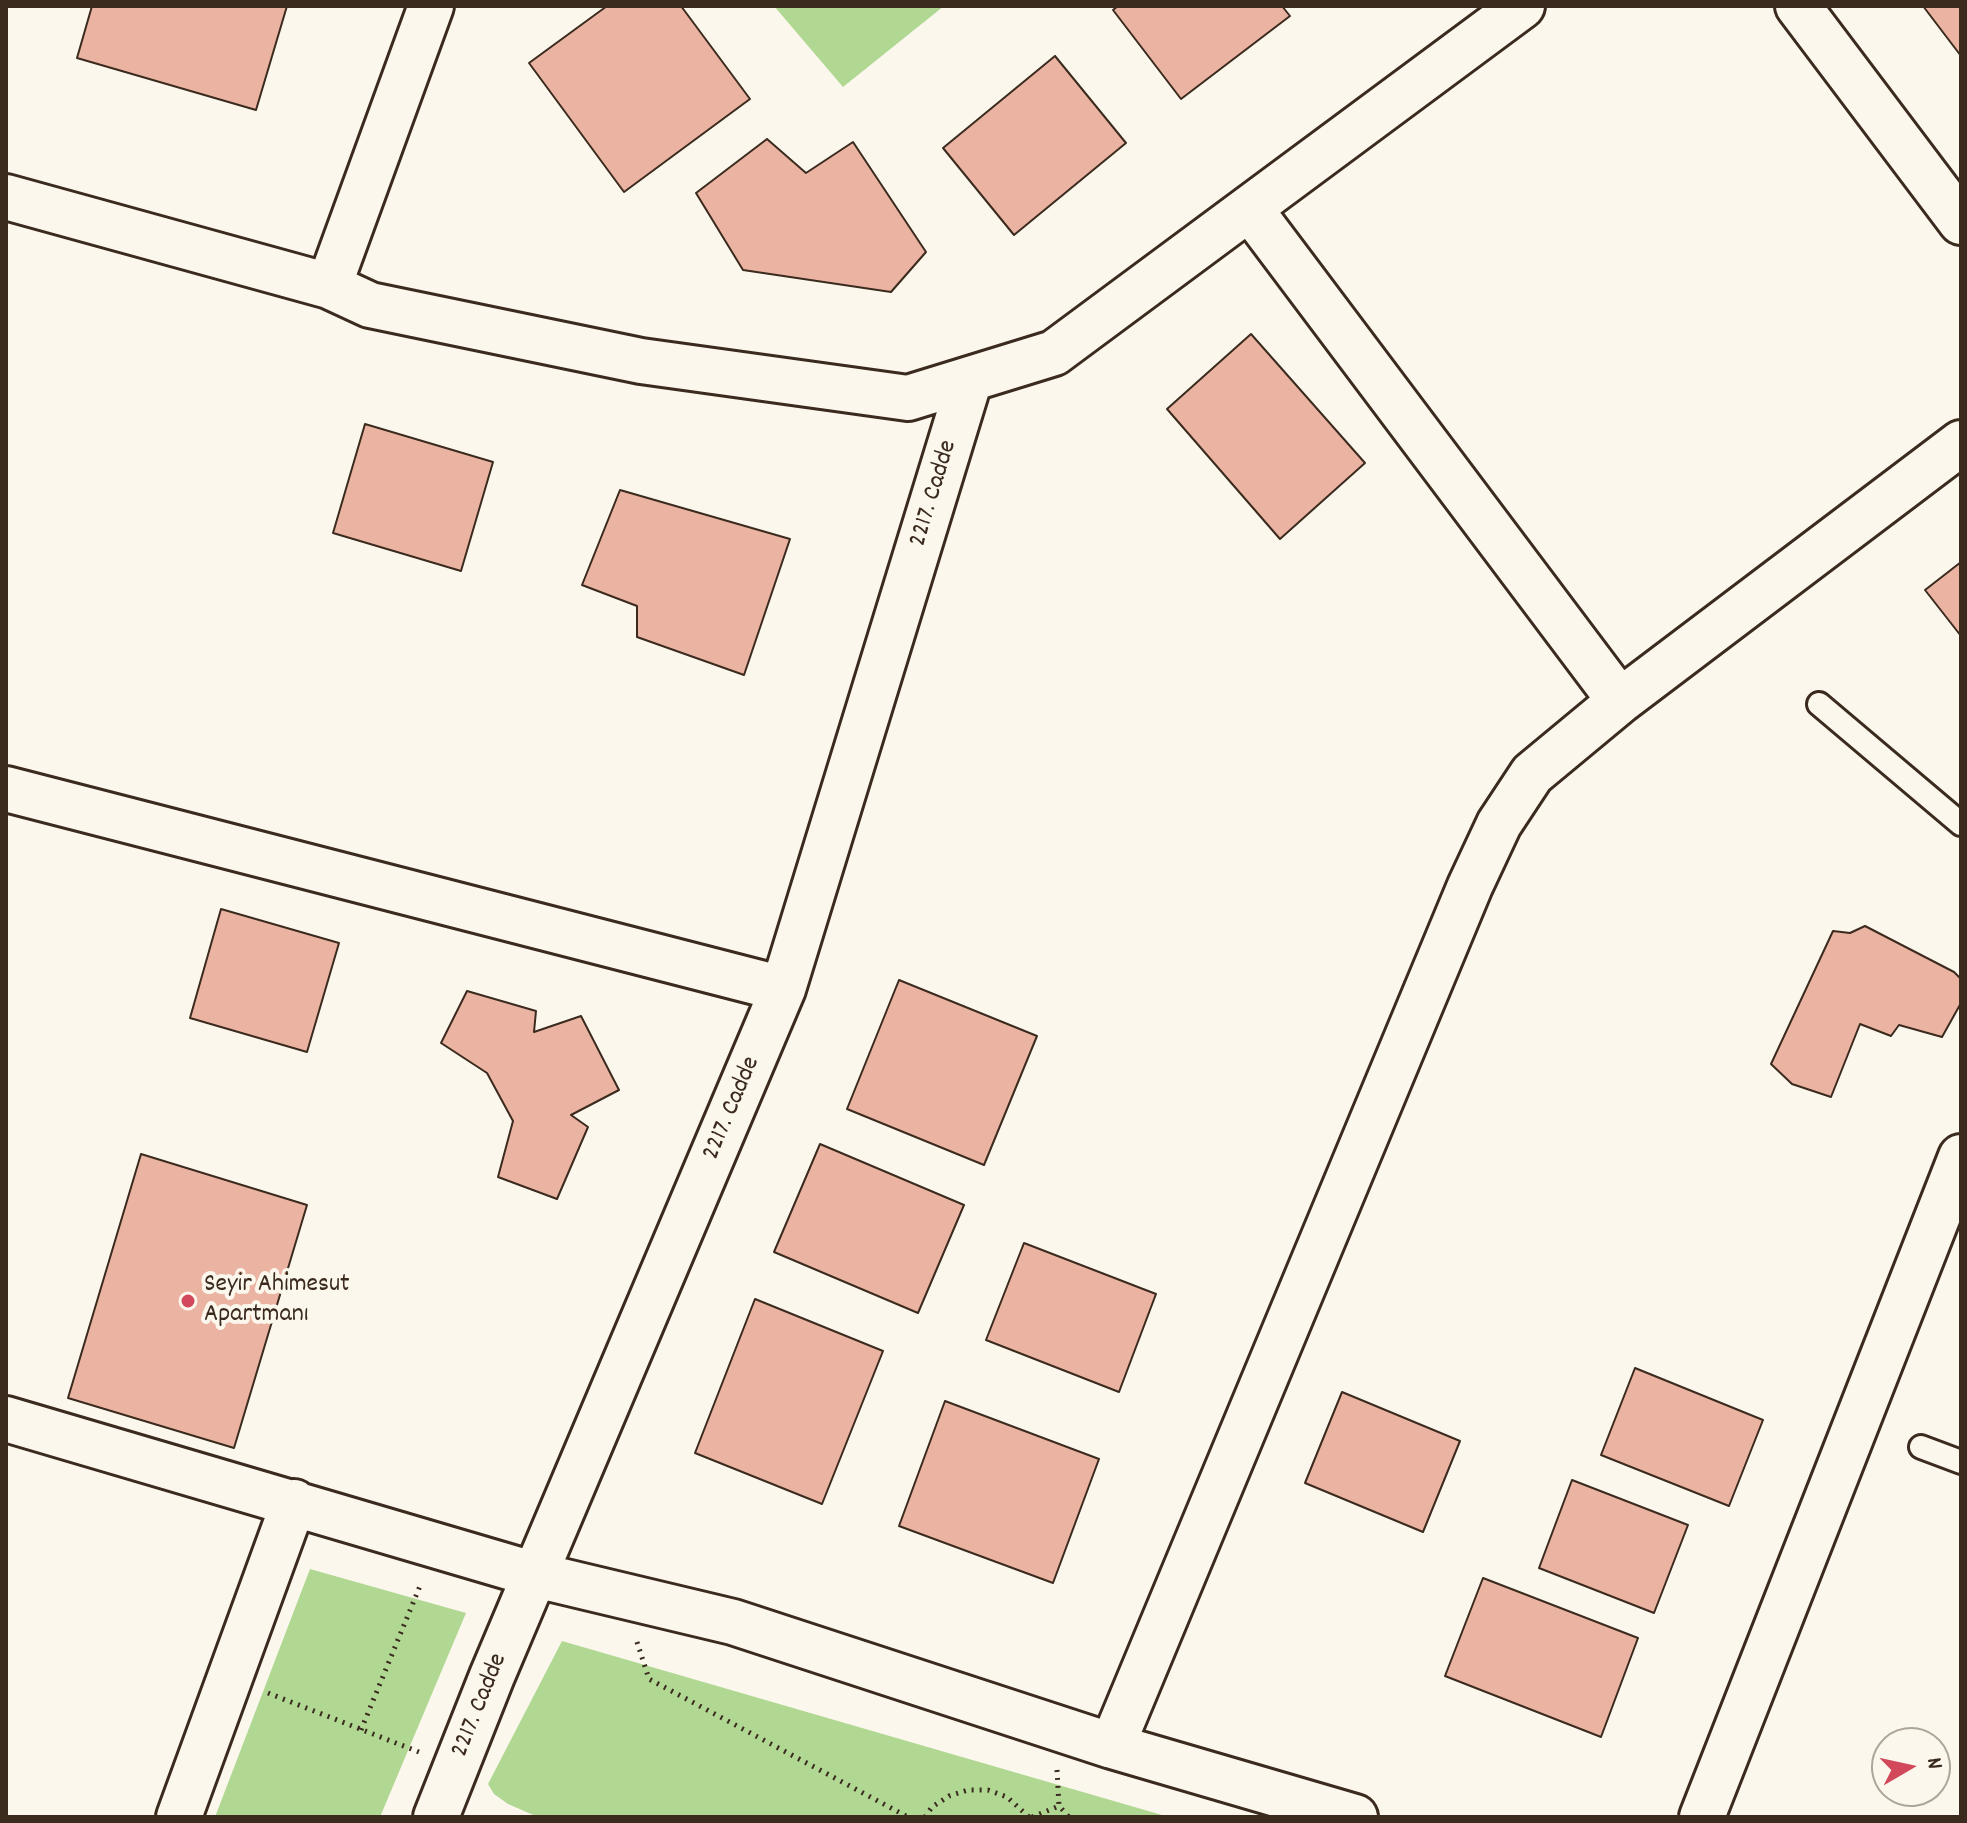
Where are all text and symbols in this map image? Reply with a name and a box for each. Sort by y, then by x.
street label: 2217. Cadde [904,437,966,551]
street label: 2217. Cadde [697,1053,769,1165]
place label: Seyir Ahimesut Apartmanı [204,1270,350,1332]
marker: Seyir Ahimesut Apartmanı [179,1292,197,1310]
street label: 2217. Cadde [446,1649,516,1763]
north arrow [1871,1727,1951,1807]
text: N [1917,1756,1949,1771]

